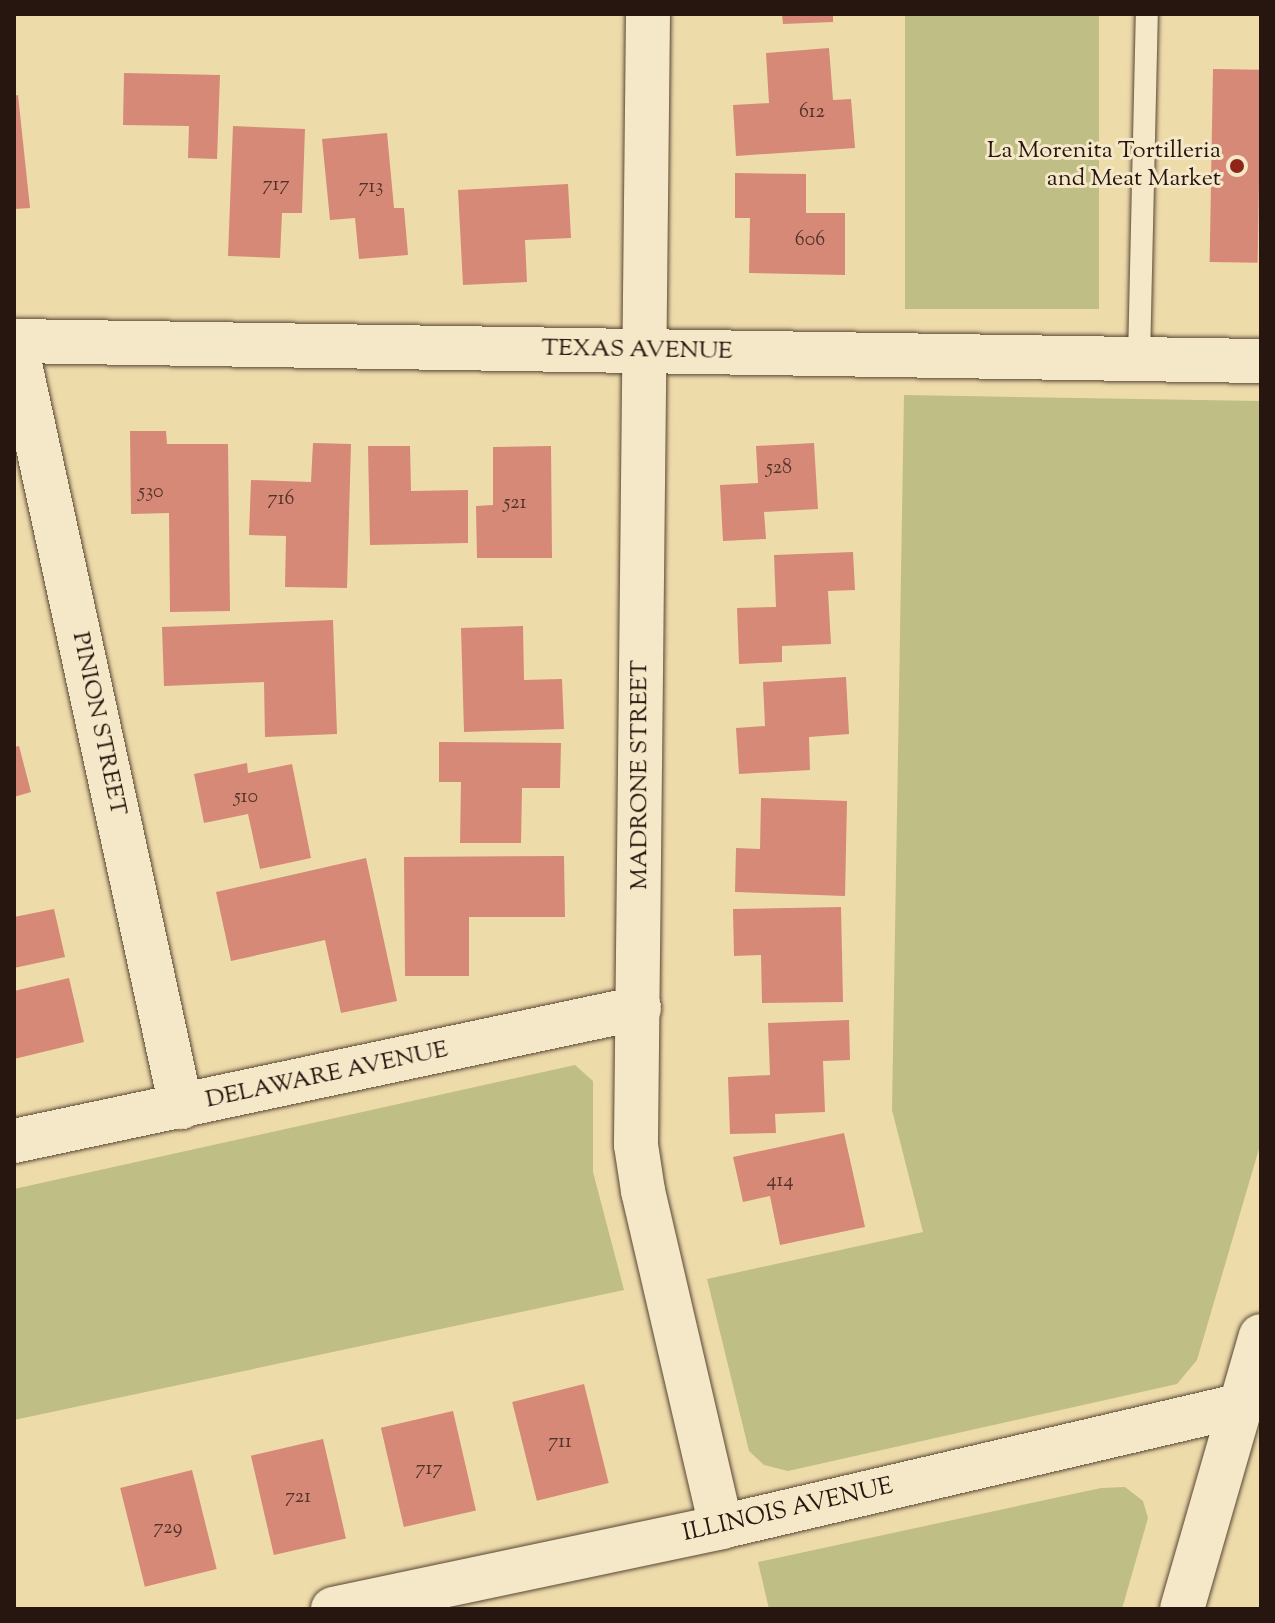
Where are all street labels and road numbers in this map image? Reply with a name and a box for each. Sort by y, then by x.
street label: TEXAS AVENUE [541,335,733,367]
street label: PINION STREET [64,630,132,818]
street label: MADRONE STREET [627,660,655,890]
street label: DELAWARE AVENUE [203,1036,451,1116]
street label: ILLINOIS AVENUE [680,1473,896,1549]

